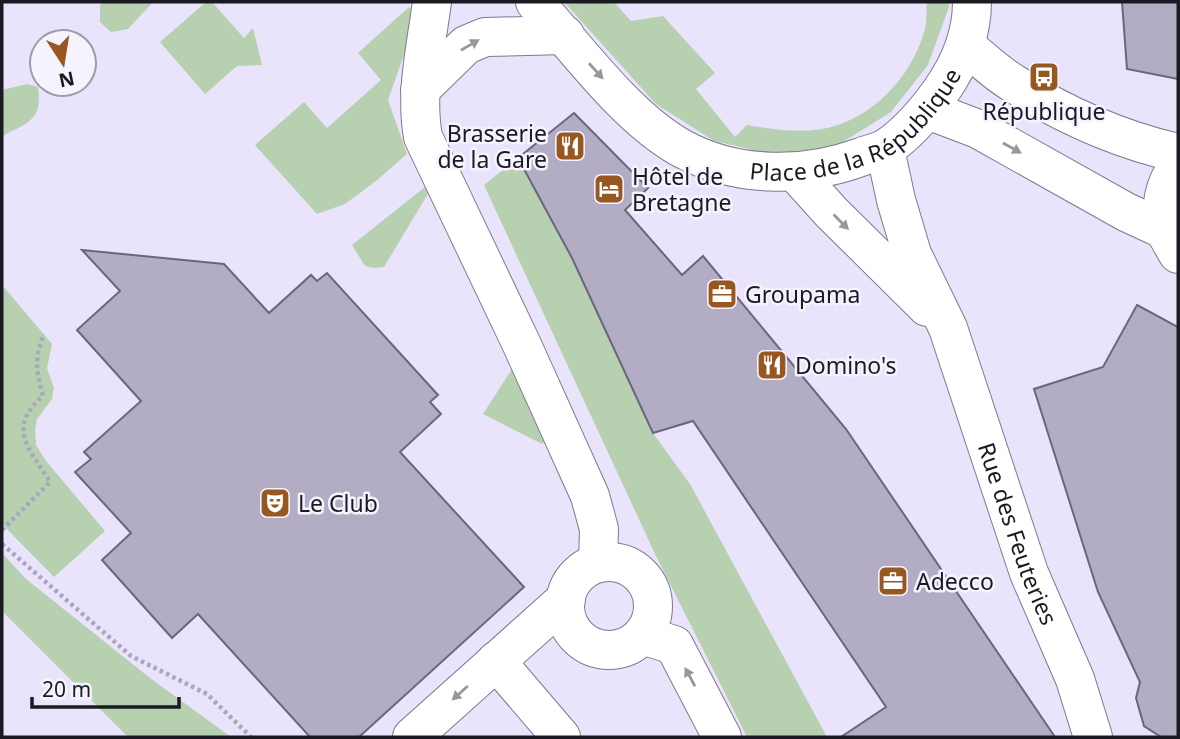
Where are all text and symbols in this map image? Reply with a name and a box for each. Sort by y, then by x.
north arrow [28,28,98,98]
one-way arrow [460,39,479,51]
bus stop icon: République [1027,60,1061,94]
one-way arrow [588,62,604,79]
street label: Place de la République [748,62,968,188]
text: N [56,65,77,94]
place label: République [983,95,1105,127]
place label: Brasserie de la Gare [437,117,547,175]
restaurant icon: Brasserie de la Gare [553,129,587,163]
one-way arrow [1002,142,1022,154]
place label: Hôtel de Bretagne [632,160,732,218]
hotel icon: Hôtel de Bretagne [592,172,626,206]
one-way arrow [833,214,850,231]
office icon: Groupama [705,277,739,311]
place label: Groupama [745,278,860,310]
restaurant icon: Domino's [755,348,789,382]
place label: Domino's [795,349,897,381]
street label: Rue des Feuteries [971,438,1066,630]
theatre icon: Le Club [258,486,292,520]
place label: Le Club [298,487,378,519]
office icon: Adecco [876,564,910,598]
place label: Adecco [916,565,994,597]
scale bar [32,666,178,710]
one-way arrow [685,667,696,687]
text: 20 m [42,675,91,703]
one-way arrow [451,685,469,701]

